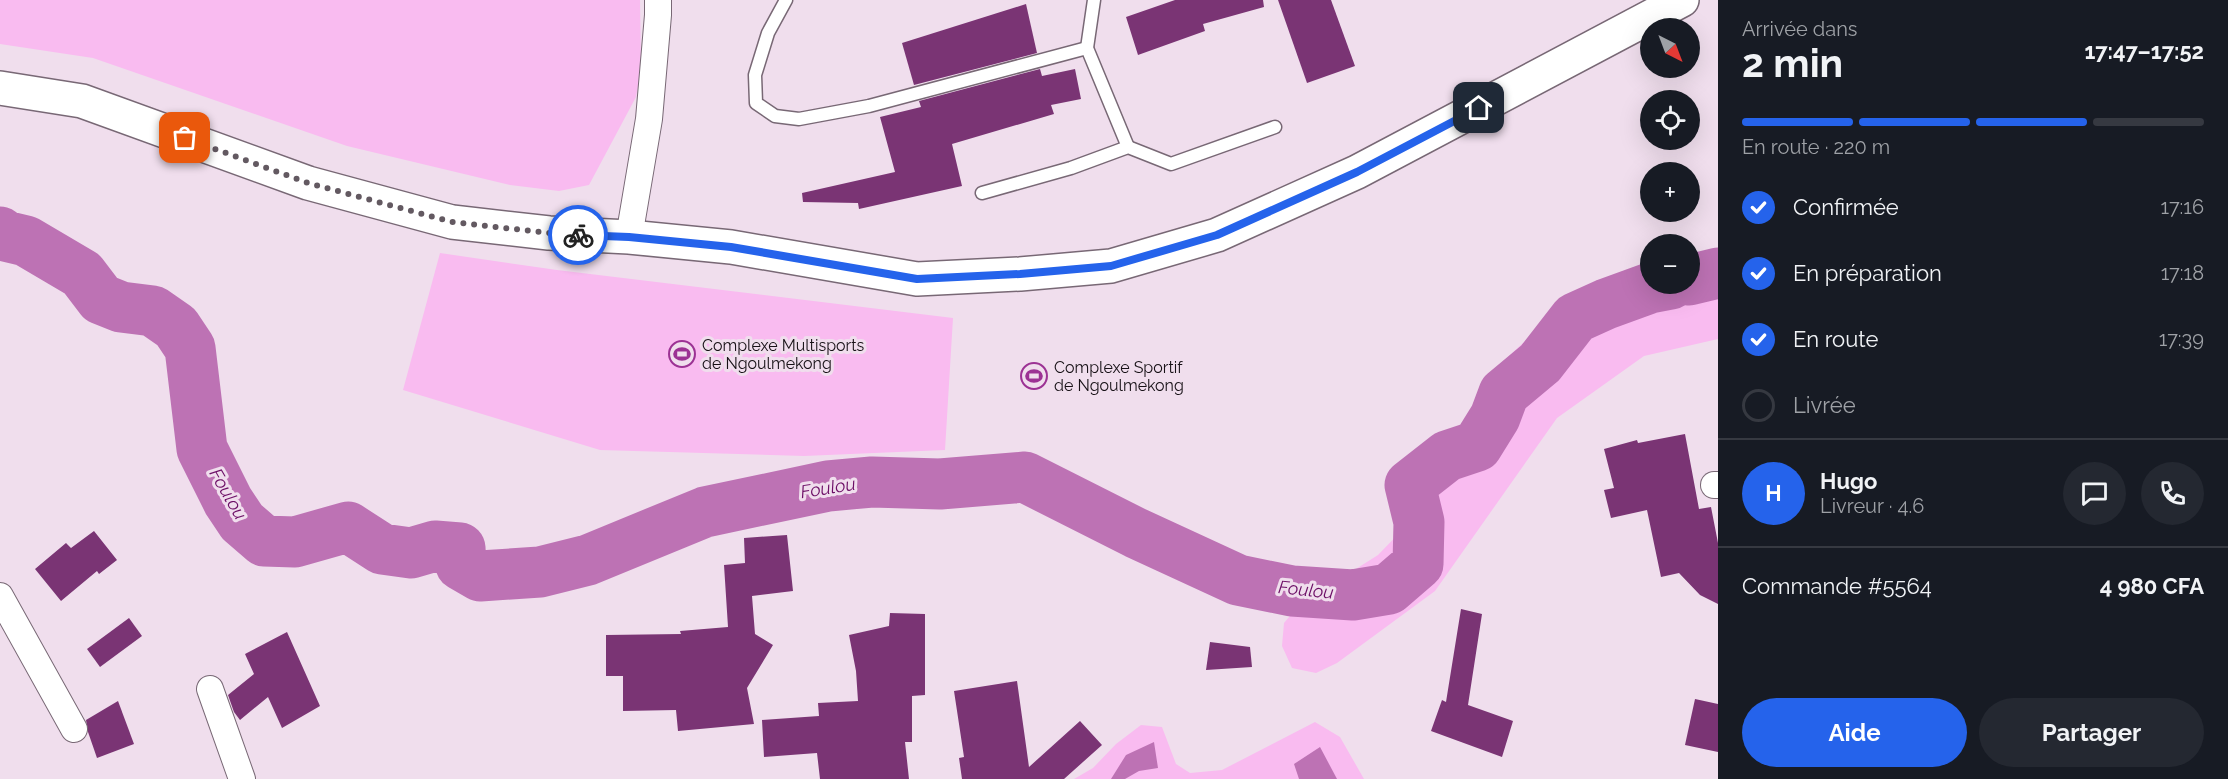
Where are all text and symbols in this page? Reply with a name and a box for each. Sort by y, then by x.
text: Arrivée dans [1742,17,1857,41]
north arrow [1640,18,1700,78]
map controls [1640,18,1700,294]
text: 17:47–17:52 [2084,38,2204,64]
text: 2 min [1742,40,1843,86]
pin [1453,82,1504,133]
button: locate [1640,90,1700,150]
icon: home [1462,91,1495,124]
pin [159,112,210,163]
icon: bag [168,121,201,154]
text: En route · 220 m [1742,135,1890,159]
button: + [1640,162,1700,222]
icon: check [1742,191,1775,224]
text: Confirmée [1793,194,1899,220]
text: 17:16 [2160,195,2204,219]
courier [548,205,608,265]
icon: bike [562,219,595,252]
button: − [1640,234,1700,294]
icon: check [1742,257,1775,290]
text: En préparation [1793,260,1942,286]
text: 17:18 [2161,261,2204,285]
icon: check [1742,323,1775,356]
text: En route [1793,326,1878,352]
text: 17:39 [2159,327,2204,351]
place label: Complexe Multisports de Ngoulmekong [702,336,864,373]
sports icon: Complexe Multisports de Ngoulmekong [667,339,697,369]
place label: Complexe Sportif de Ngoulmekong [1054,358,1184,395]
sports icon: Complexe Sportif de Ngoulmekong [1019,361,1049,391]
text: Livrée [1793,392,1856,418]
button: chat [2063,462,2126,525]
button: phone [2141,462,2204,525]
water label: Foulou [205,464,251,523]
text: Hugo [1820,468,1877,494]
water label: Foulou [799,473,857,502]
text: H [1765,480,1782,506]
text: Livreur · 4.6 [1820,494,1924,518]
text: Commande #5564 [1742,573,1932,599]
text: 4 980 CFA [2100,573,2204,599]
water label: Foulou [1277,576,1335,603]
button: Aide [1742,698,1967,767]
button: Partager [1979,698,2204,767]

